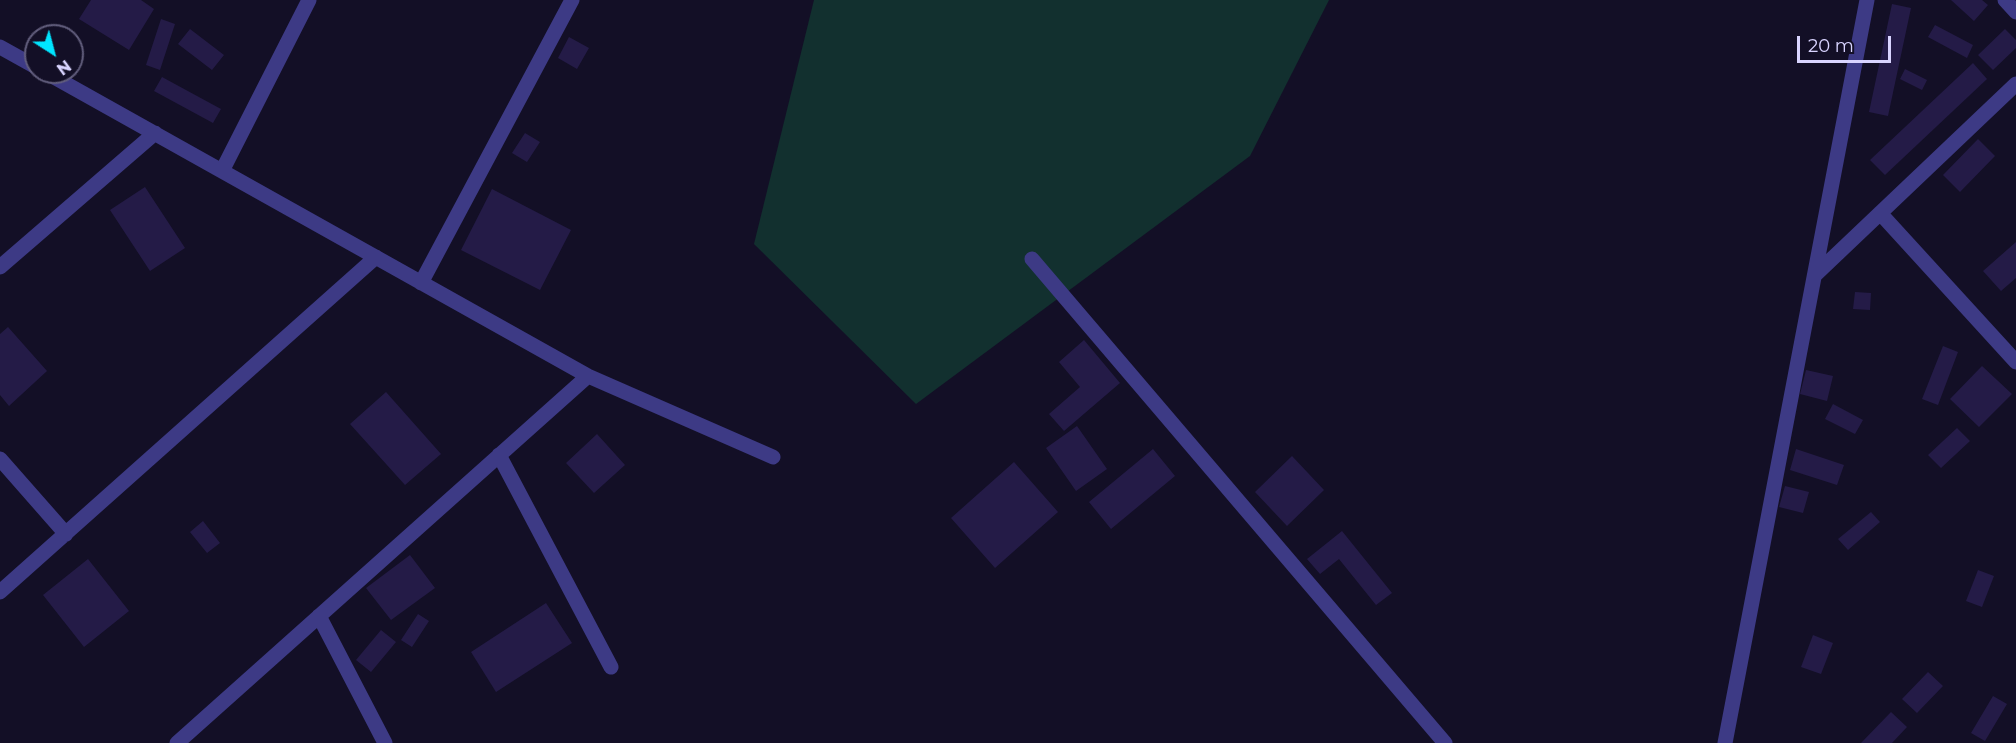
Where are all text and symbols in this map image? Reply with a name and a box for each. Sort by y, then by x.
north arrow [24,24,84,84]
scale bar [1800,24,1894,62]
text: 20 m [1808,35,1854,57]
text: N [53,56,75,79]

